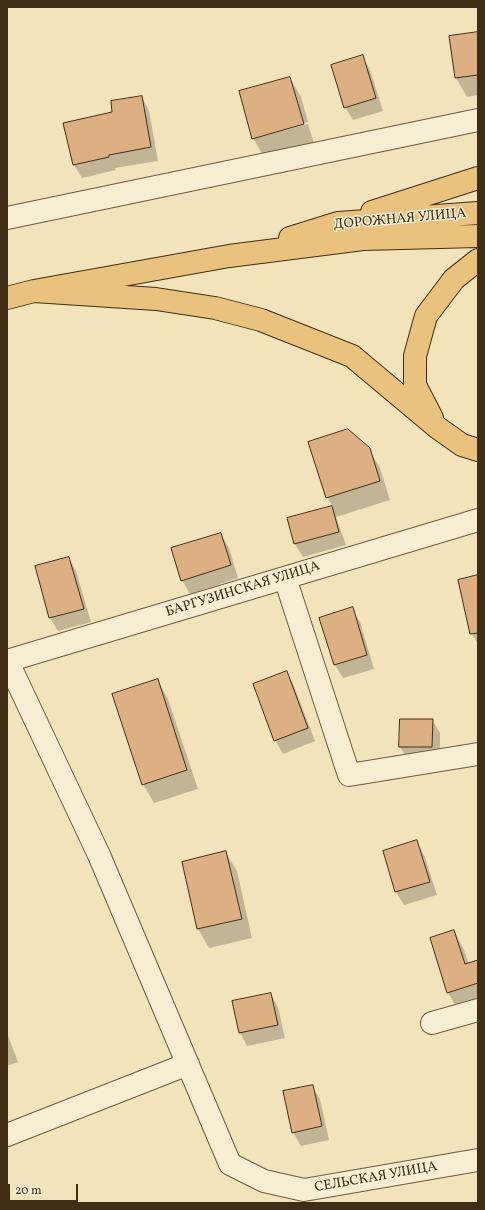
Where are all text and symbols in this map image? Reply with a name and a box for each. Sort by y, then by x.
street label: ДОРОЖНАЯ УЛИЦА [333,206,467,234]
street label: БАРГУЗИНСКАЯ УЛИЦА [164,558,322,622]
street label: СЕЛЬСКАЯ УЛИЦА [313,1159,439,1197]
scale bar [10,1176,80,1202]
text: 20 m [15,1183,42,1199]

